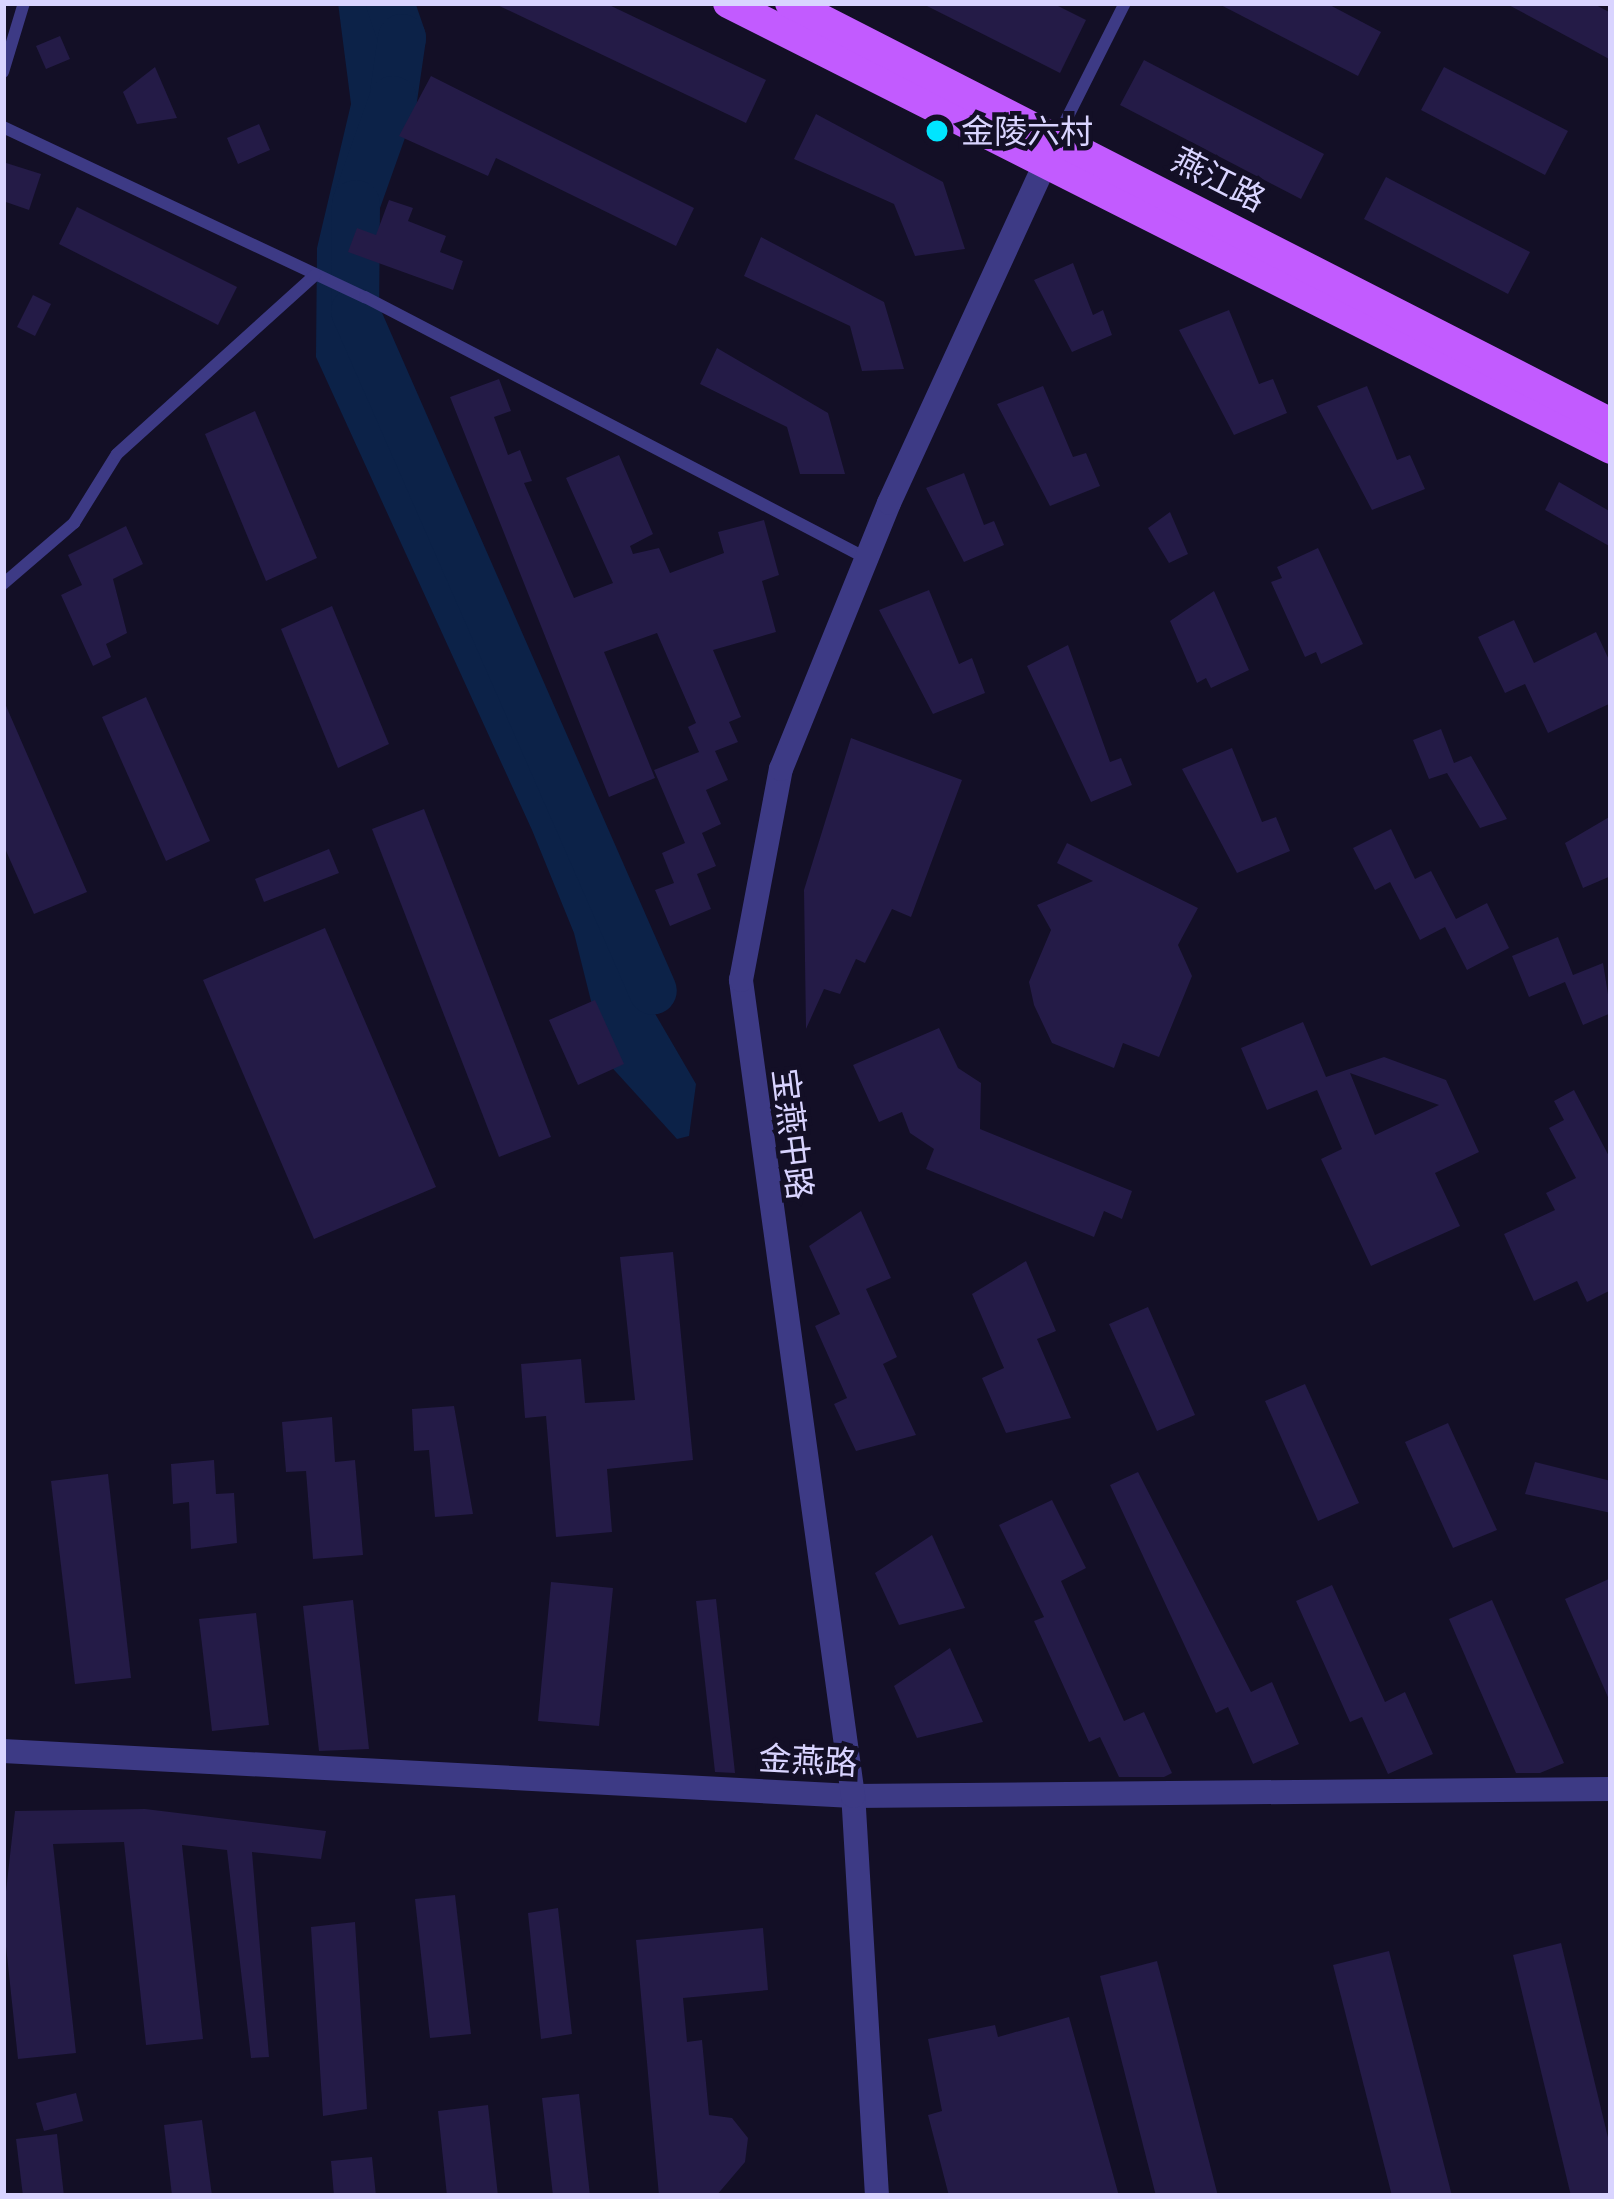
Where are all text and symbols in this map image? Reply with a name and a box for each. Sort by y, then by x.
place label: 金陵六村 [961,111,1093,151]
marker: 金陵六村 [924,118,950,144]
street label: 燕江路 [1166,139,1272,219]
street label: 宝燕中路 [765,1066,821,1202]
street label: 金燕路 [758,1738,858,1782]

